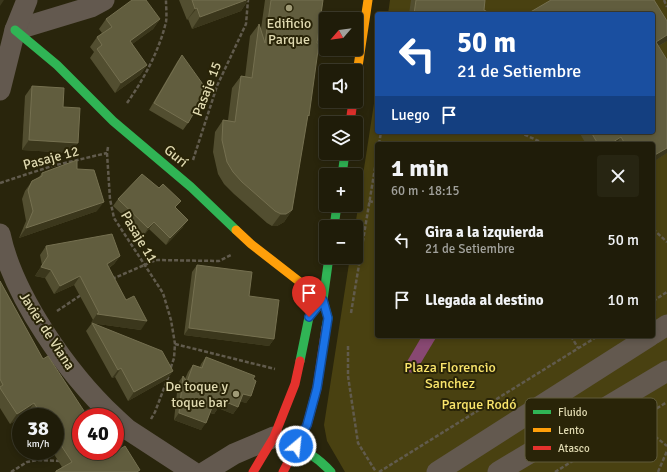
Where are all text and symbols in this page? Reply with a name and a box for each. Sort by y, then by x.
marker: Edificio Parque [284,3,294,13]
north arrow [319,12,363,56]
map controls [319,12,363,264]
place label: Edificio Parque [267,15,311,48]
text: 50 m [457,26,516,60]
icon: left [391,28,443,80]
street label: Pasaje 15 [189,59,225,119]
text: 21 de Setiembre [457,60,581,82]
button: sound [319,64,363,108]
icon: arrive [438,104,460,126]
text: Luego [391,106,430,124]
button: layers [319,116,363,160]
street label: Gurí [161,141,192,171]
street label: Pasaje 12 [21,142,81,174]
text: 1 min [391,153,449,183]
button: close [597,155,639,197]
button: + [319,168,363,212]
text: 60 m · 18:15 [391,183,460,199]
street label: Pasaje 11 [117,208,161,266]
button: − [319,220,363,264]
text: Gira a la izquierda [425,223,544,241]
icon: left [391,229,413,251]
text: 50 m [608,231,639,249]
text: 21 de Setiembre [425,241,515,257]
pin [292,276,326,317]
icon: arrive [298,282,320,304]
street label: Javier de Viana [16,289,78,373]
icon: arrive [391,289,413,311]
text: Llegada al destino [425,291,544,309]
text: 10 m [608,291,639,309]
park label: Plaza Florencio Sanchez [404,359,496,392]
place label: De toque y toque bar [165,378,229,411]
marker: De toque y toque bar [231,389,241,399]
park label: Parque Rodó [441,396,517,413]
legend [525,398,657,462]
text: Fluido [558,406,588,419]
speed limit sign: 40 [72,408,124,460]
text: 38 [27,416,49,441]
text: Lento [558,424,585,437]
position arrow [275,425,317,467]
text: km/h [27,438,49,450]
text: Atasco [558,442,590,455]

